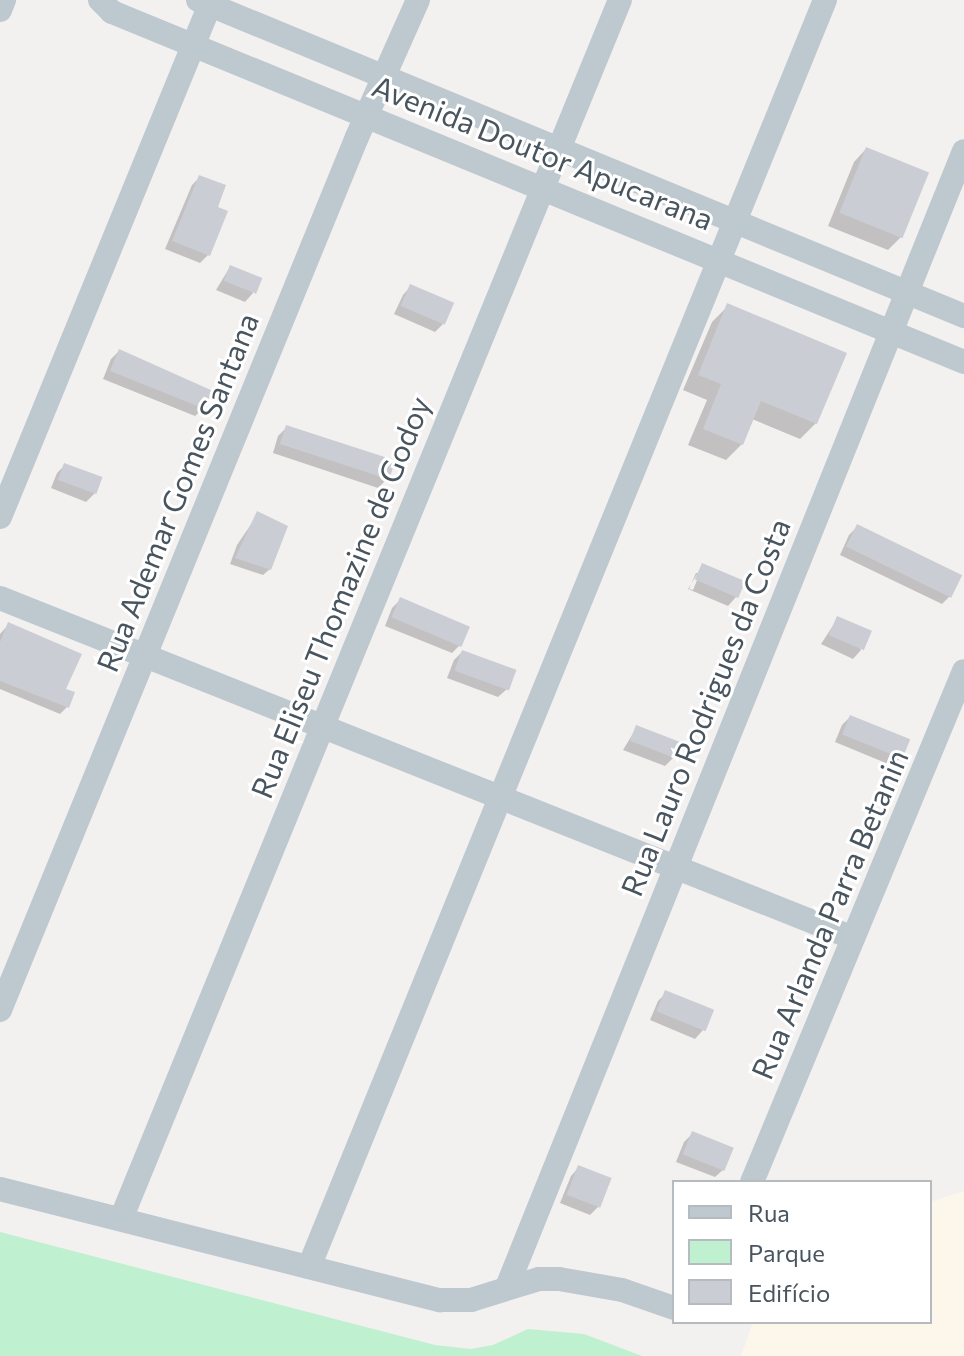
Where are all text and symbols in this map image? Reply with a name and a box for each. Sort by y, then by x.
street label: Avenida Doutor Apucarana [367,67,719,237]
street label: Rua Ademar Gomes Santana [88,307,266,677]
street label: Rua Eliseu Thomazine de Godoy [243,391,437,803]
street label: Rua Lauro Rodrigues da Costa [613,513,797,901]
street label: Rua Arlanda Parra Betanin [743,744,915,1084]
legend [672,1180,932,1324]
text: Rua [748,1198,790,1227]
text: Parque [748,1238,825,1267]
text: Edifício [748,1278,830,1307]

